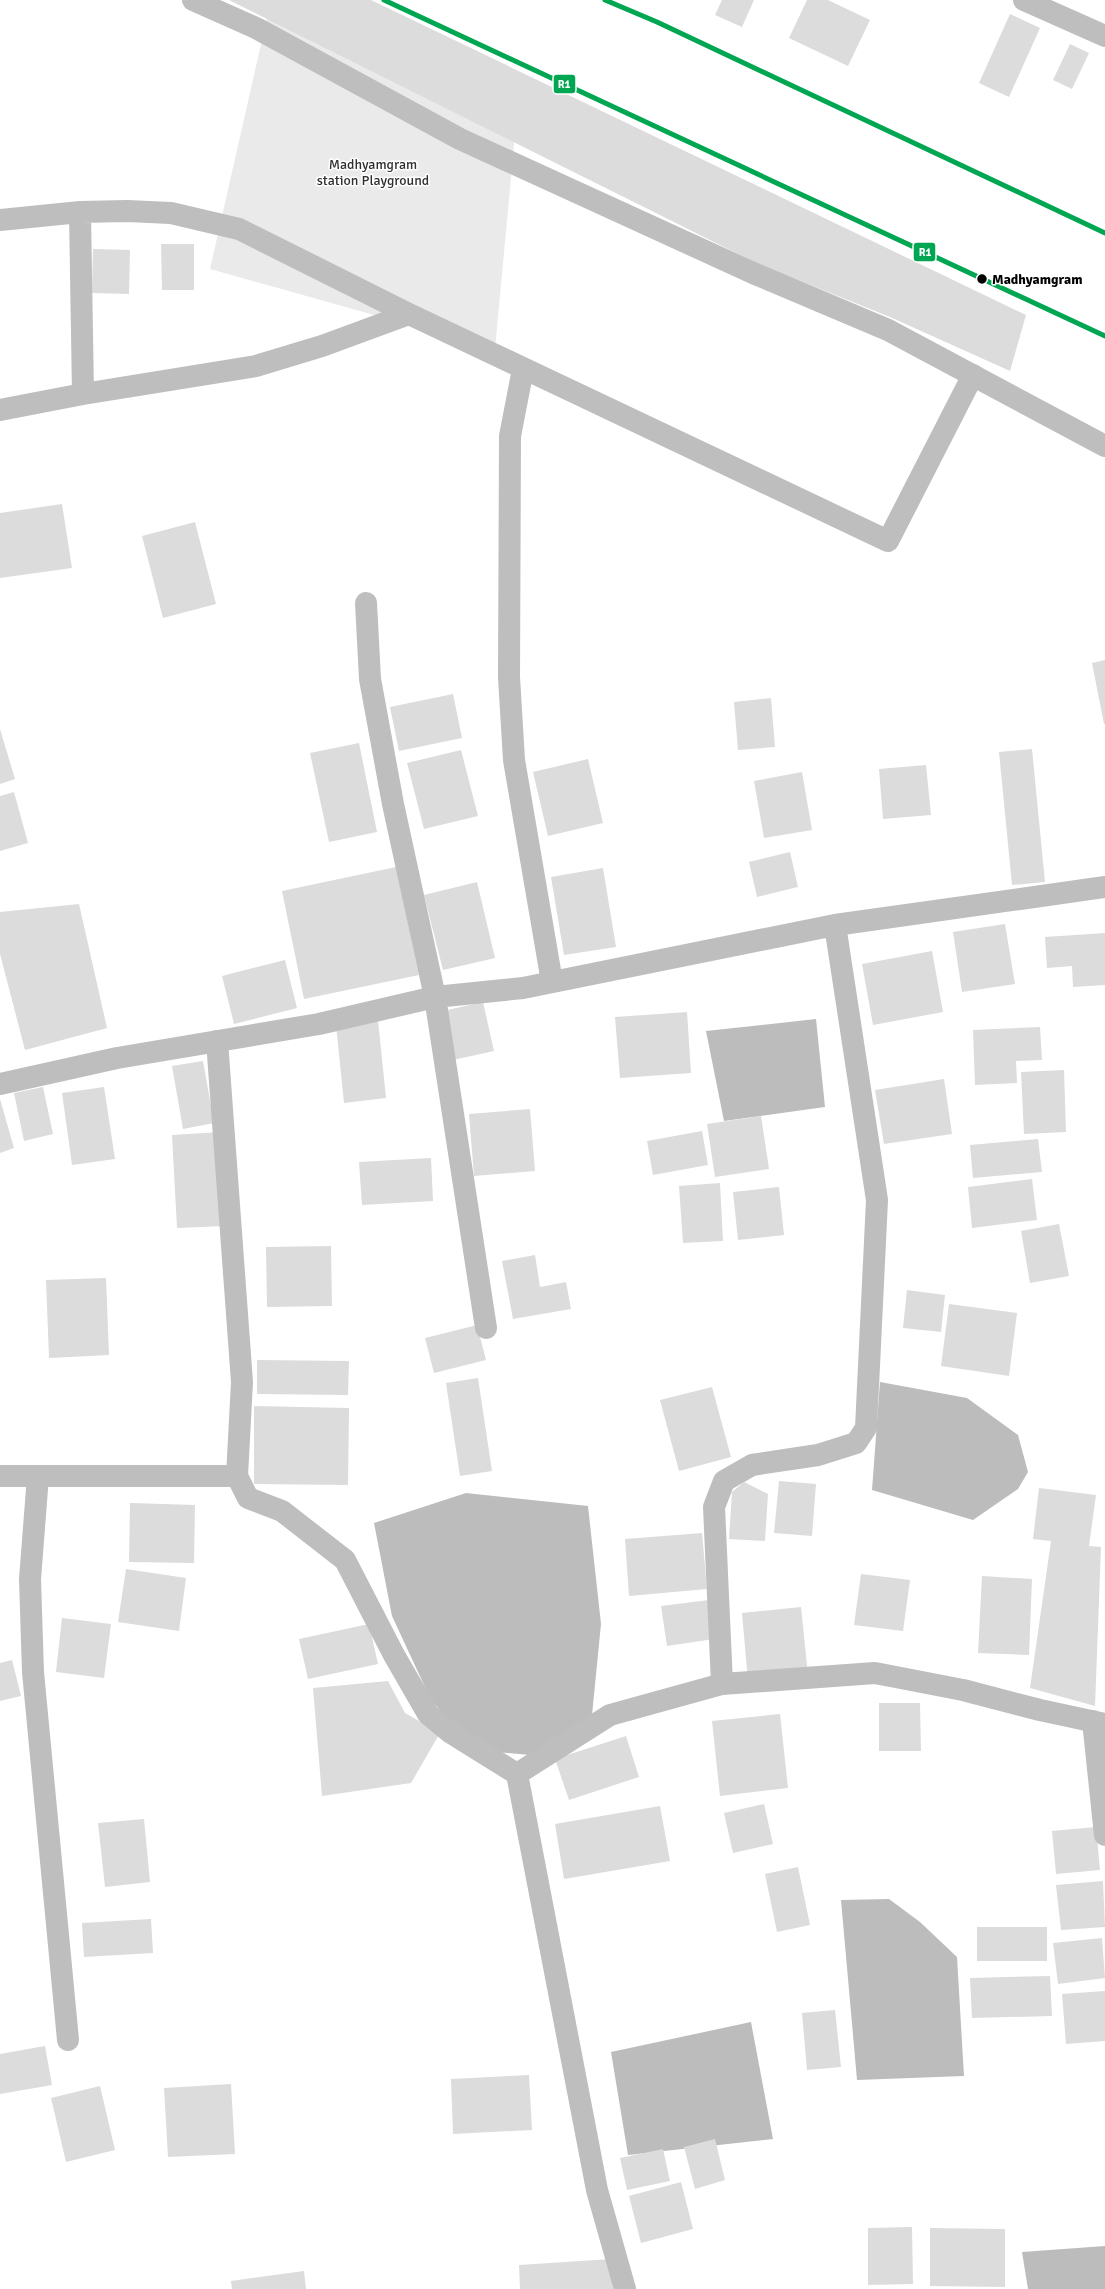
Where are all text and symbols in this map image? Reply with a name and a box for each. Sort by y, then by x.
line badge: R1 [553,74,576,94]
text: R1 [558,78,570,91]
park label: Madhyamgram station Playground [317,156,429,189]
line badge: R1 [913,242,936,262]
text: R1 [919,246,931,259]
place label: Madhyamgram [992,271,1083,288]
marker: Madhyamgram [975,272,989,286]

